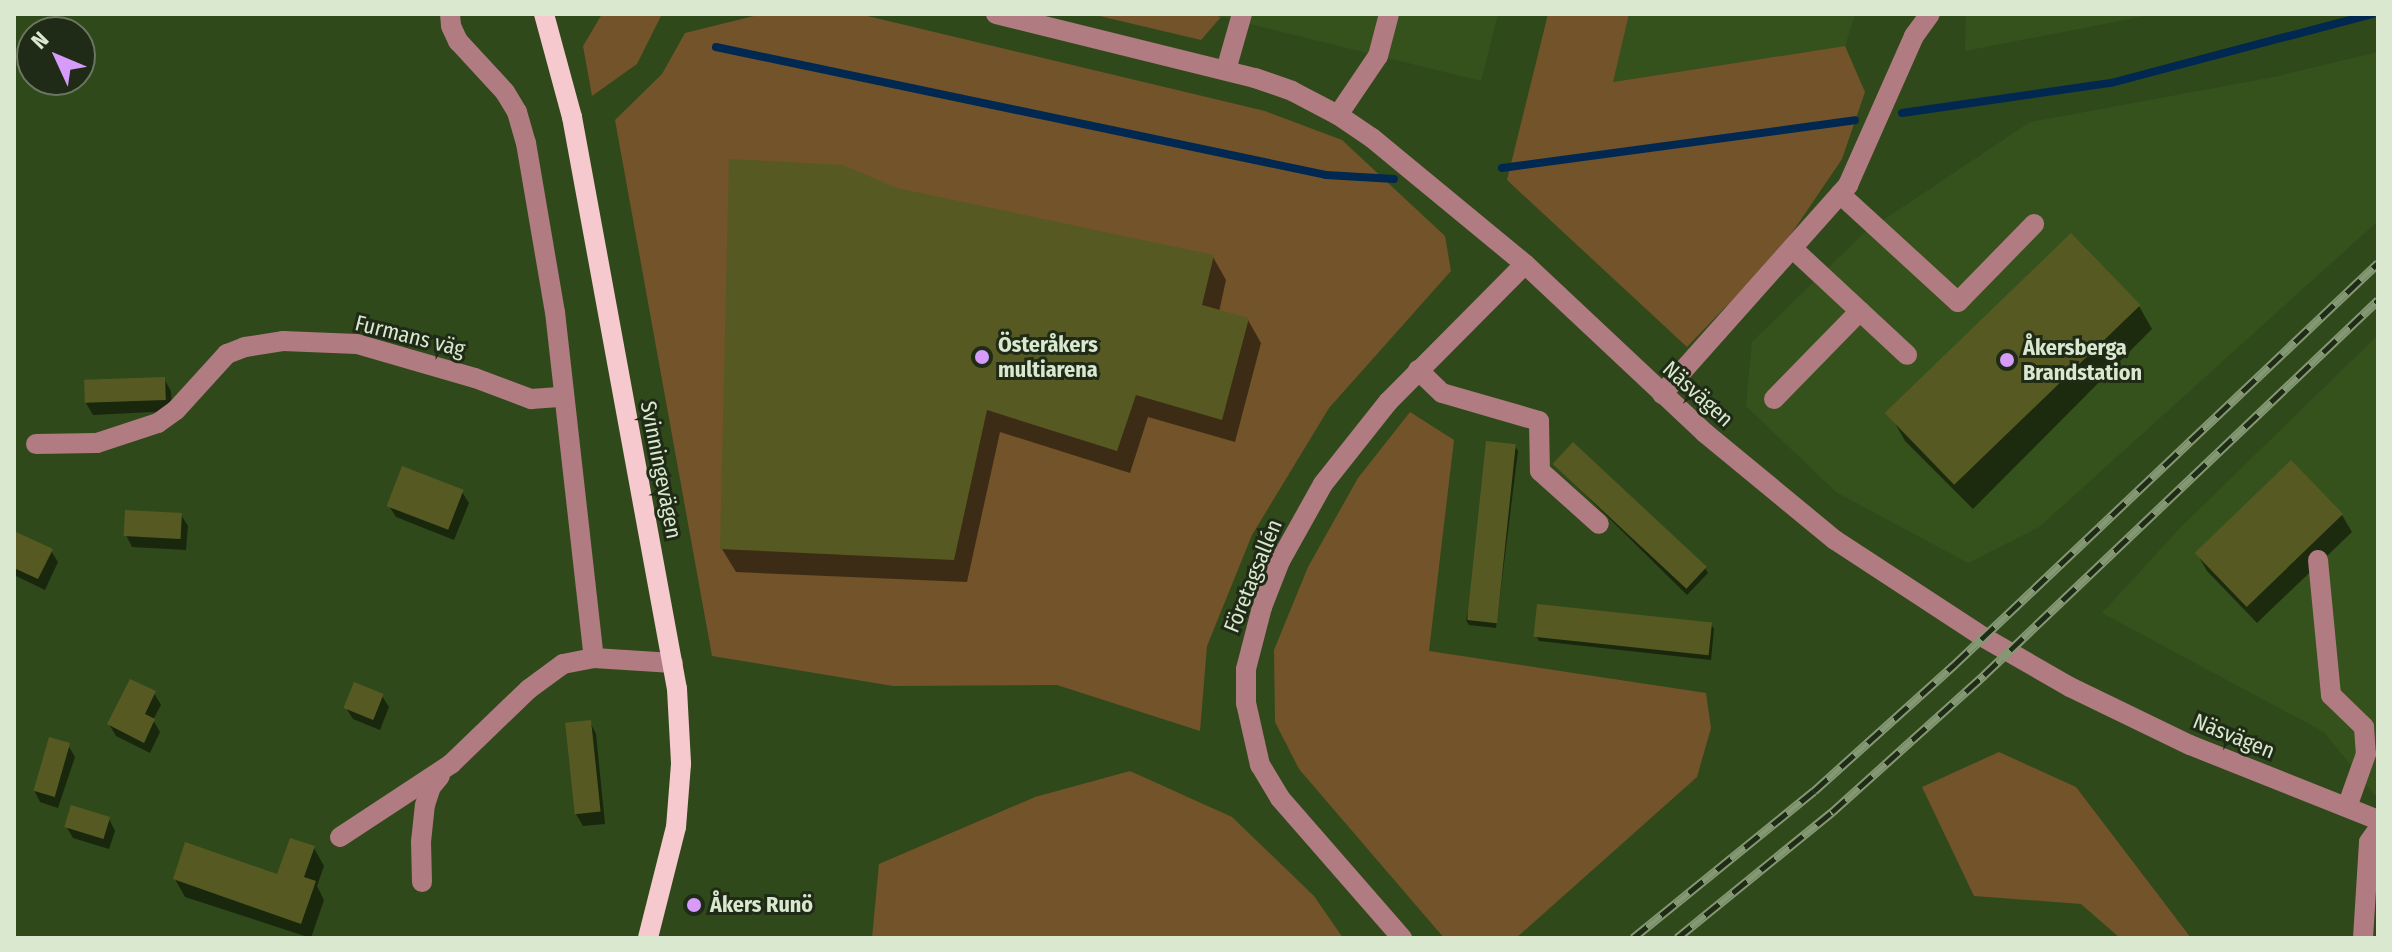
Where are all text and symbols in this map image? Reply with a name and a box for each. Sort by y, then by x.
north arrow [16,16,96,96]
text: N [26,26,54,54]
street label: Furmans väg [352,310,468,362]
place label: Österåkers multiarena [998,331,1098,382]
place label: Åkersberga Brandstation [2023,334,2142,386]
marker: Österåkers multiarena [973,348,991,366]
marker: Åkersberga Brandstation [1998,351,2016,369]
street label: Näsvägen [1657,356,1739,432]
street label: Svinningevägen [635,399,687,541]
street label: Företagsallén [1218,515,1288,637]
street label: Näsvägen [2189,708,2279,764]
place label: Åkers Runö [710,892,813,918]
marker: Åkers Runö [685,896,703,914]

